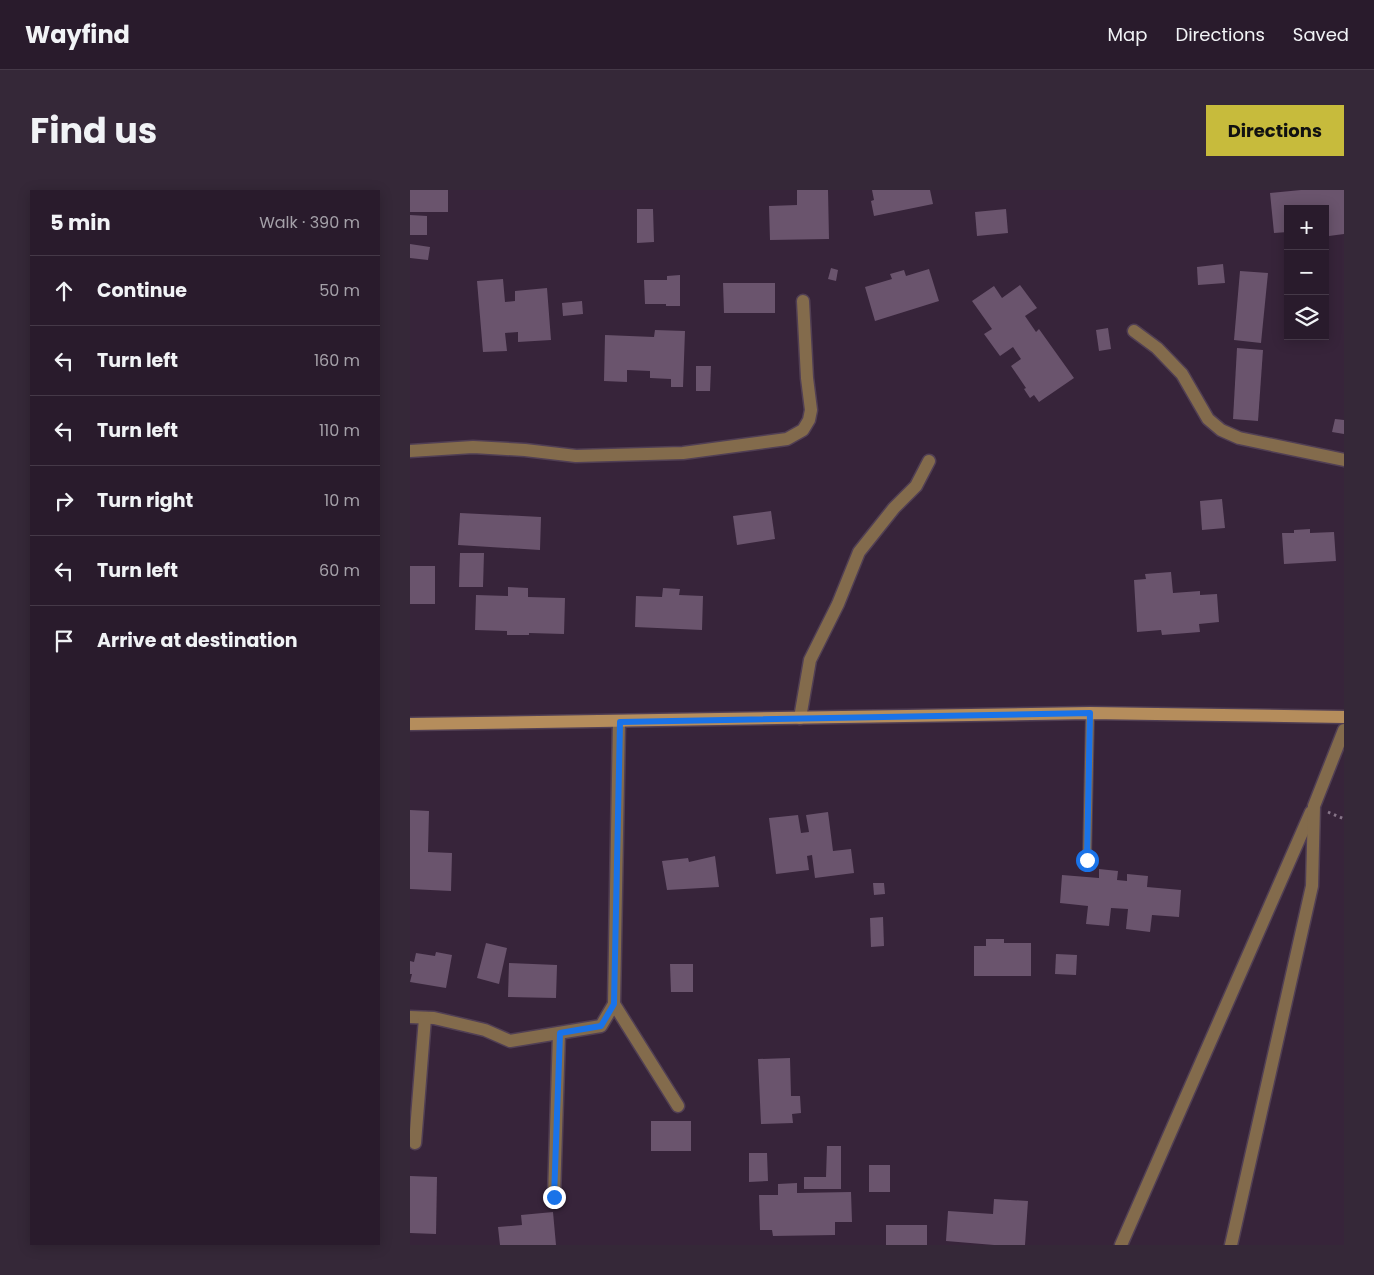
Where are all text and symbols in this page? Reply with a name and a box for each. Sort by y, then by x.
text: Wayfind [25,18,130,51]
text: Map [1108,22,1147,47]
text: Directions [1175,22,1265,47]
text: Saved [1293,22,1349,47]
button: Directions [1206,105,1344,156]
text: Find us [30,106,157,155]
map controls [1284,205,1329,340]
button: + [1284,205,1329,250]
text: 5 min [50,208,111,237]
text: Walk · 390 m [259,211,360,234]
button: − [1284,250,1329,295]
icon: ahead [50,277,78,305]
text: Continue [97,277,187,304]
text: 50 m [319,279,360,302]
button: layers [1284,295,1329,340]
icon: left [50,347,78,375]
text: Turn left [97,347,178,374]
text: 160 m [314,349,360,372]
icon: left [50,417,78,445]
text: Turn left [97,417,178,444]
text: 110 m [319,419,360,442]
icon: right [50,487,78,515]
text: Turn right [97,487,193,514]
text: 10 m [324,489,360,512]
icon: left [50,557,78,585]
text: Turn left [97,557,178,584]
text: 60 m [319,559,360,582]
icon: arrive [50,627,78,655]
text: Arrive at destination [97,627,298,654]
route start [1076,849,1099,872]
route end [543,1186,566,1209]

